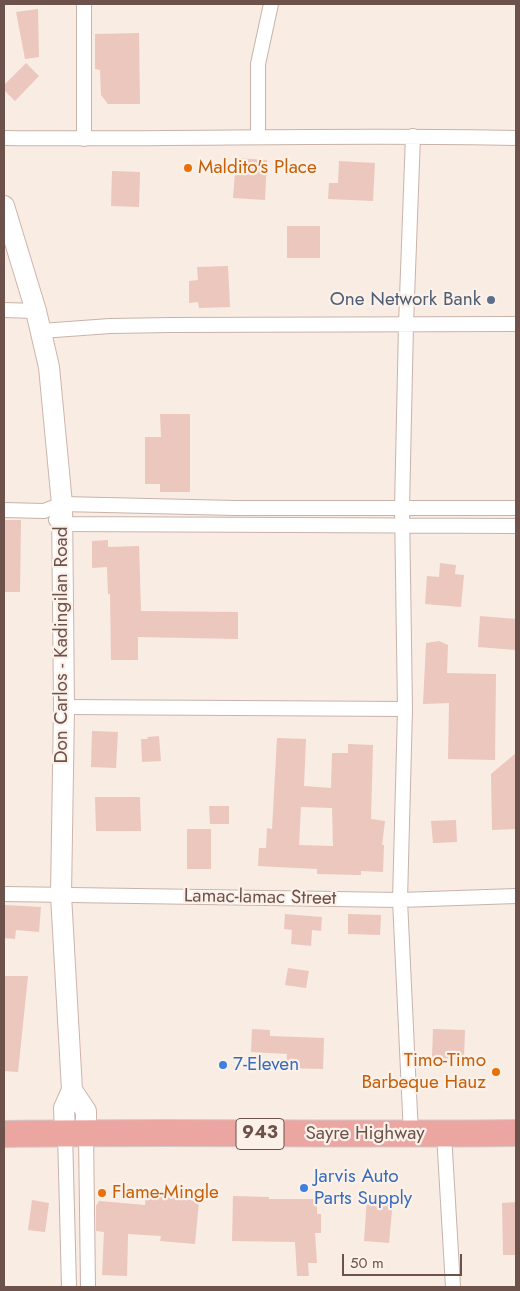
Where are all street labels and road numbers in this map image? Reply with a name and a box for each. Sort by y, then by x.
street label: Don Carlos - Kadingilan Road [51,527,73,763]
street label: Lamac-lamac Street [184,885,336,911]
road number: 943 [236,1118,284,1150]
street label: Sayre Highway [305,1123,425,1145]

